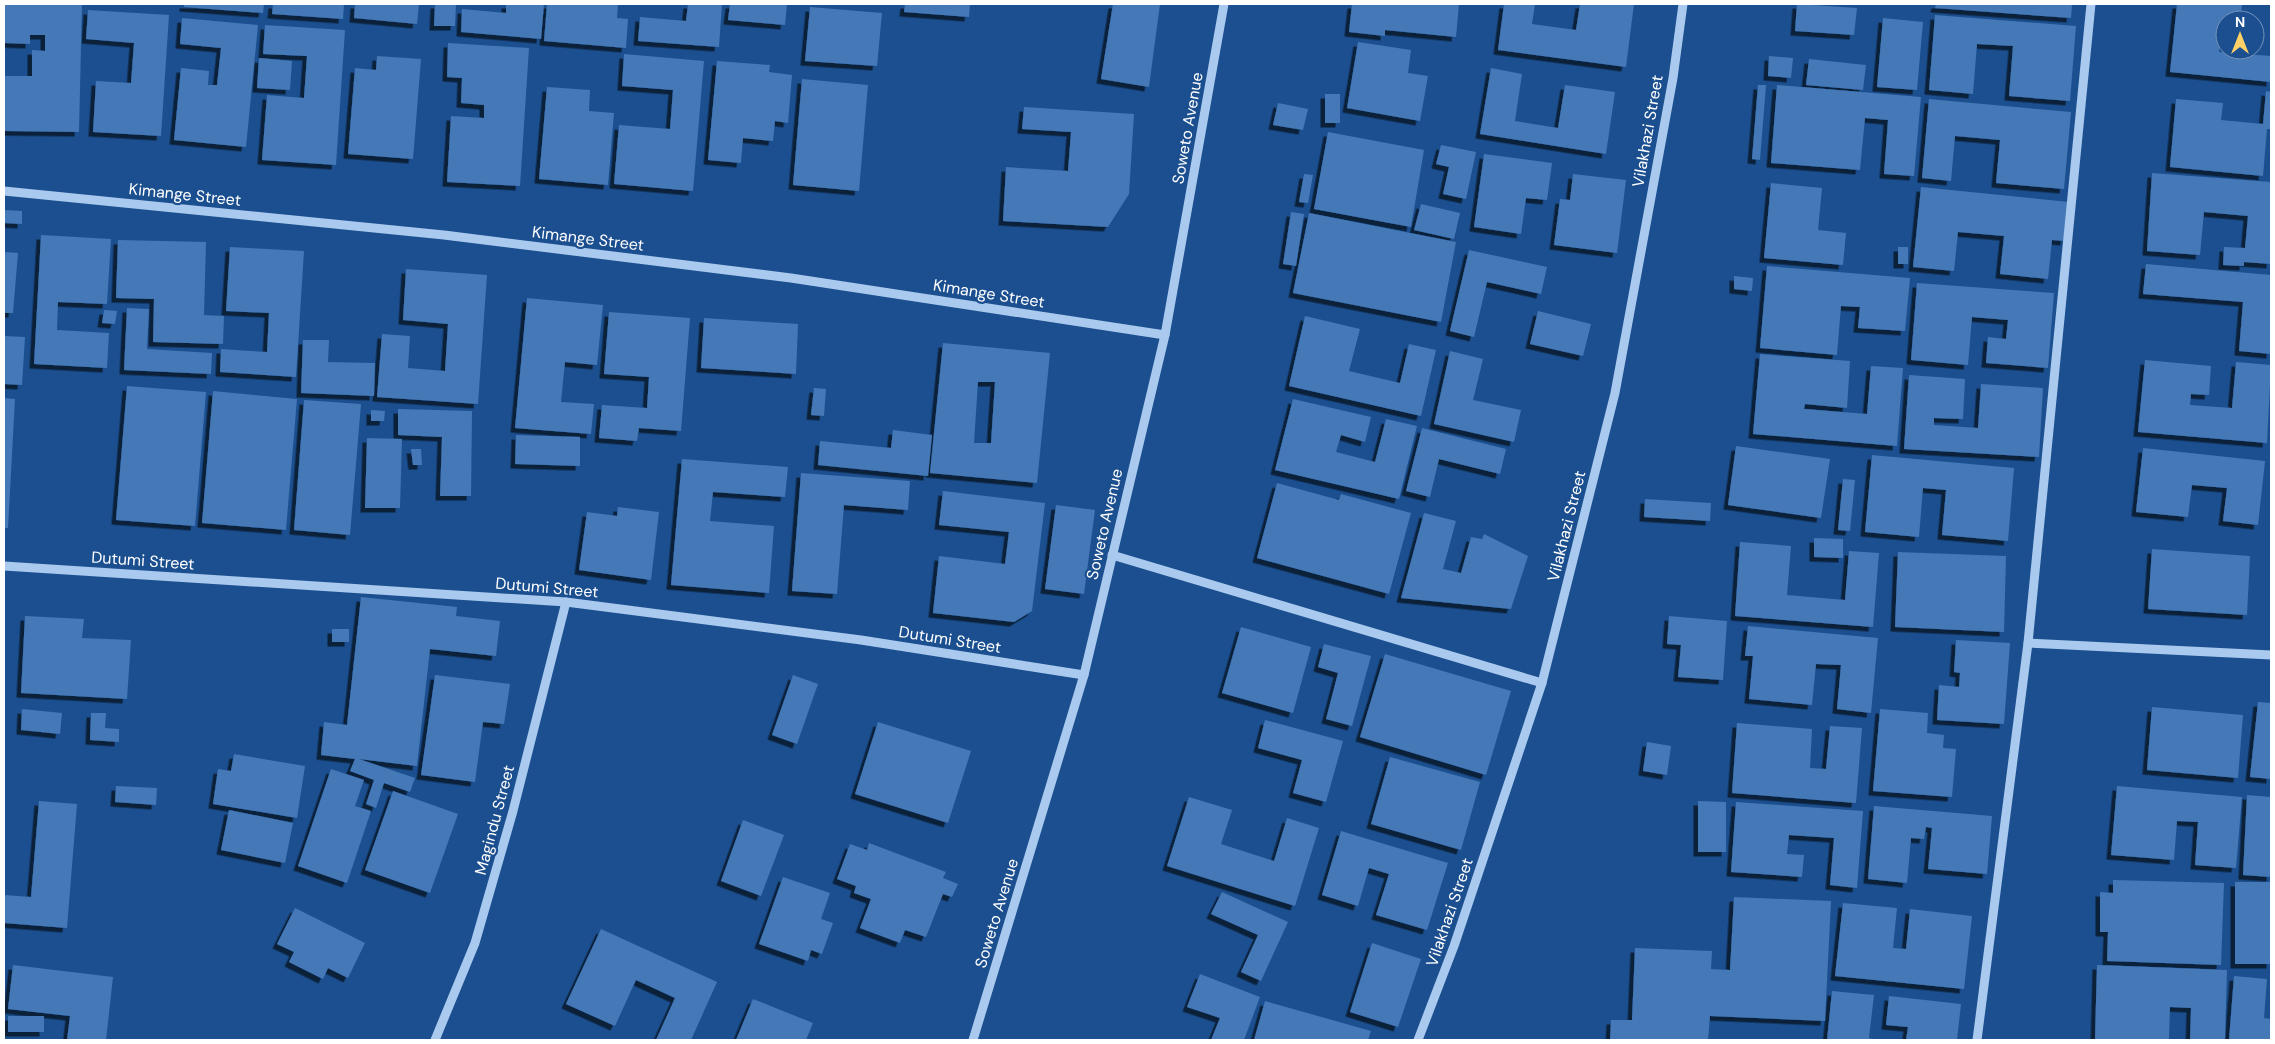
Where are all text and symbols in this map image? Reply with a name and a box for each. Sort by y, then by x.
north arrow [2215,10,2265,60]
text: N [2235,13,2245,31]
street label: Soweto Avenue [1167,70,1208,186]
street label: Vilakhazi Street [1627,73,1668,189]
street label: Kimange Street [128,178,242,211]
street label: Kimange Street [531,221,645,256]
street label: Kimange Street [932,274,1046,313]
street label: Soweto Avenue [1082,467,1127,582]
street label: Vilakhazi Street [1543,468,1590,584]
street label: Dutumi Street [91,546,195,575]
street label: Dutumi Street [495,573,599,602]
street label: Dutumi Street [897,621,1003,658]
street label: Magindu Street [470,763,519,877]
street label: Vilakhazi Street [1421,855,1478,969]
street label: Soweto Avenue [970,856,1023,970]

